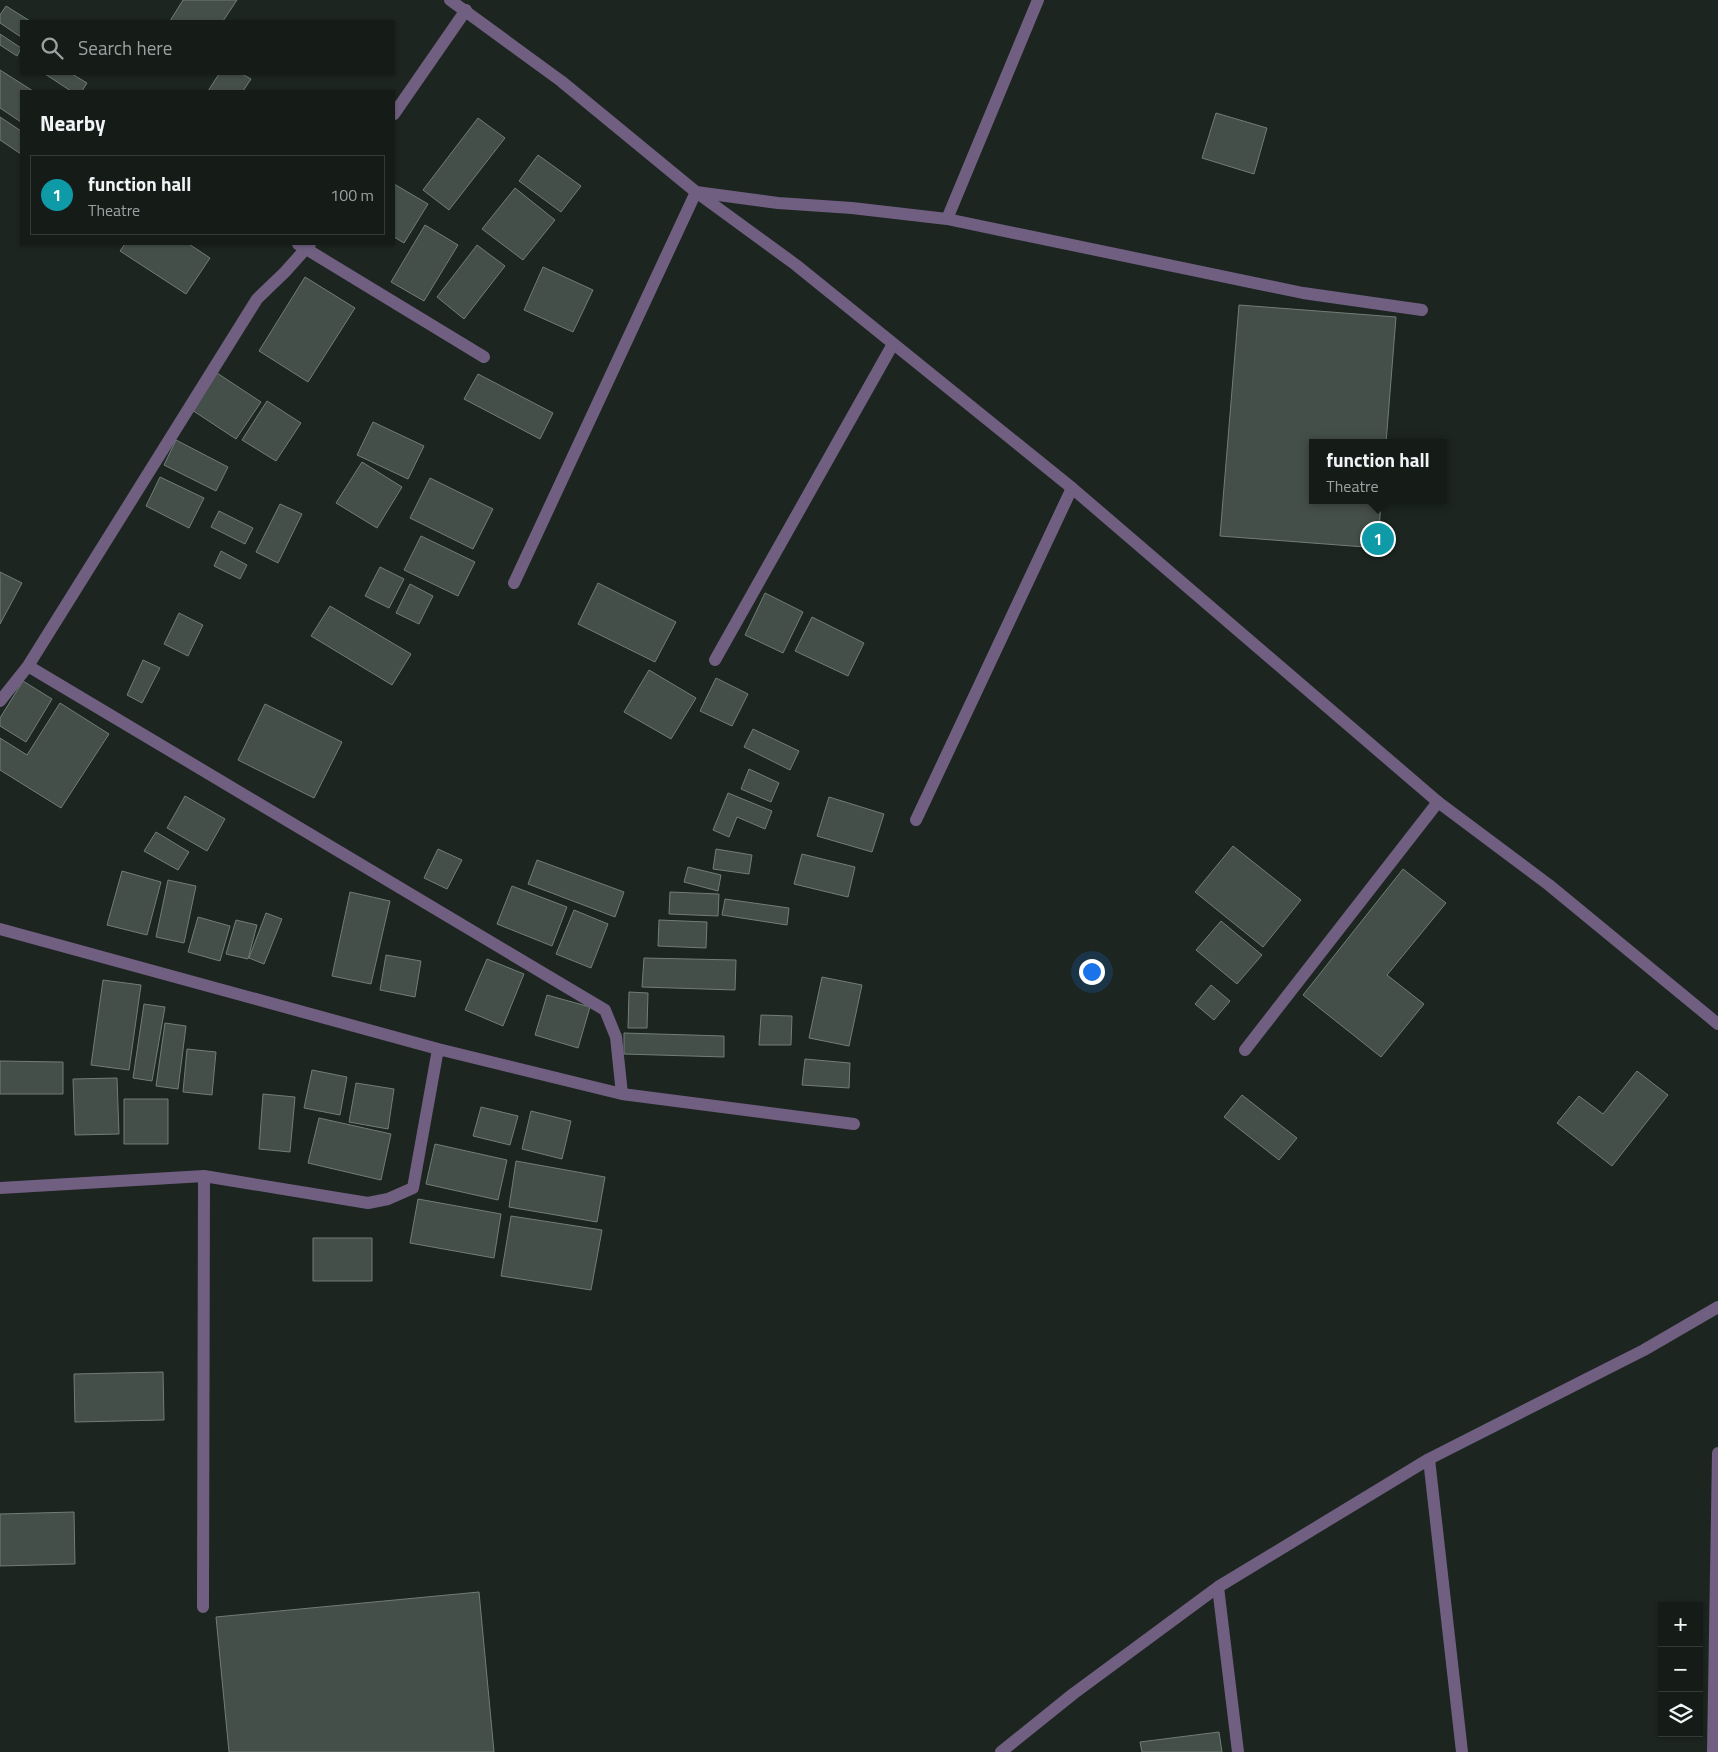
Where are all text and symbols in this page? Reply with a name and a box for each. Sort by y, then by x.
search box [20,20,395,75]
text: Search here [78,33,172,62]
icon: search [38,34,66,62]
text: Nearby [40,107,105,139]
text: function hall [88,169,191,198]
text: 1 [53,183,61,207]
text: 100 m [330,183,374,207]
text: Theatre [88,198,140,222]
popup [1309,439,1447,504]
text: function hall [1326,445,1430,474]
text: Theatre [1326,474,1379,498]
pin: 1 [1362,520,1394,558]
your location [1079,959,1105,985]
map controls [1658,1602,1703,1737]
button: + [1658,1602,1703,1647]
button: − [1658,1647,1703,1692]
button: layers [1658,1692,1703,1737]

